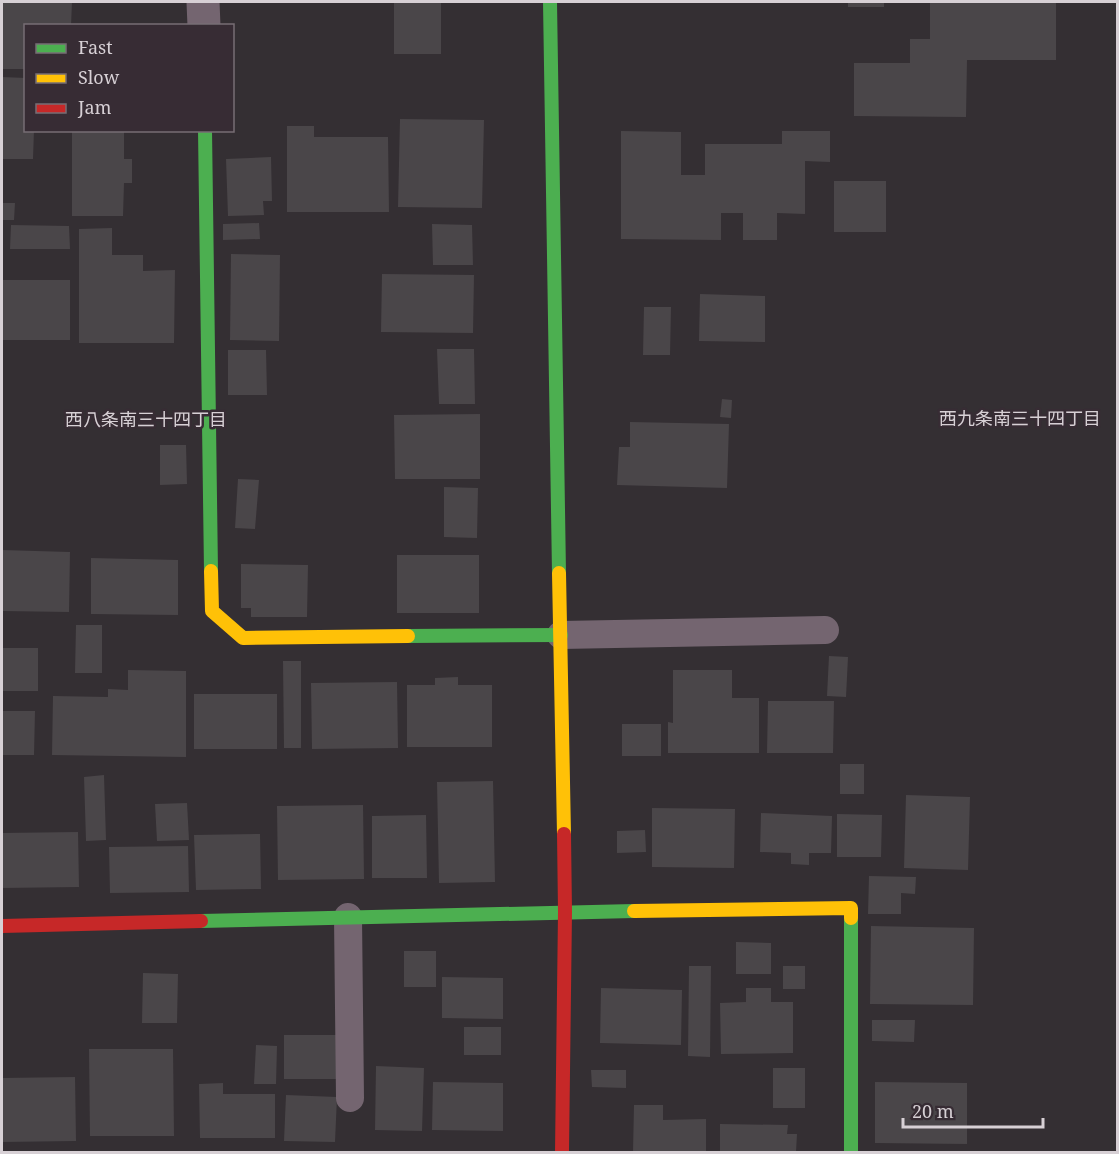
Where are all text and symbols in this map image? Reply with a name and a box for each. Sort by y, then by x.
legend [24,24,234,132]
text: Fast [78,35,113,59]
text: Slow [78,65,120,89]
text: Jam [77,95,112,119]
district label: 西九条南三十四丁目 [939,406,1101,430]
district label: 西八条南三十四丁目 [65,407,227,431]
scale bar [903,1091,1042,1129]
text: 20 m [912,1099,954,1123]

